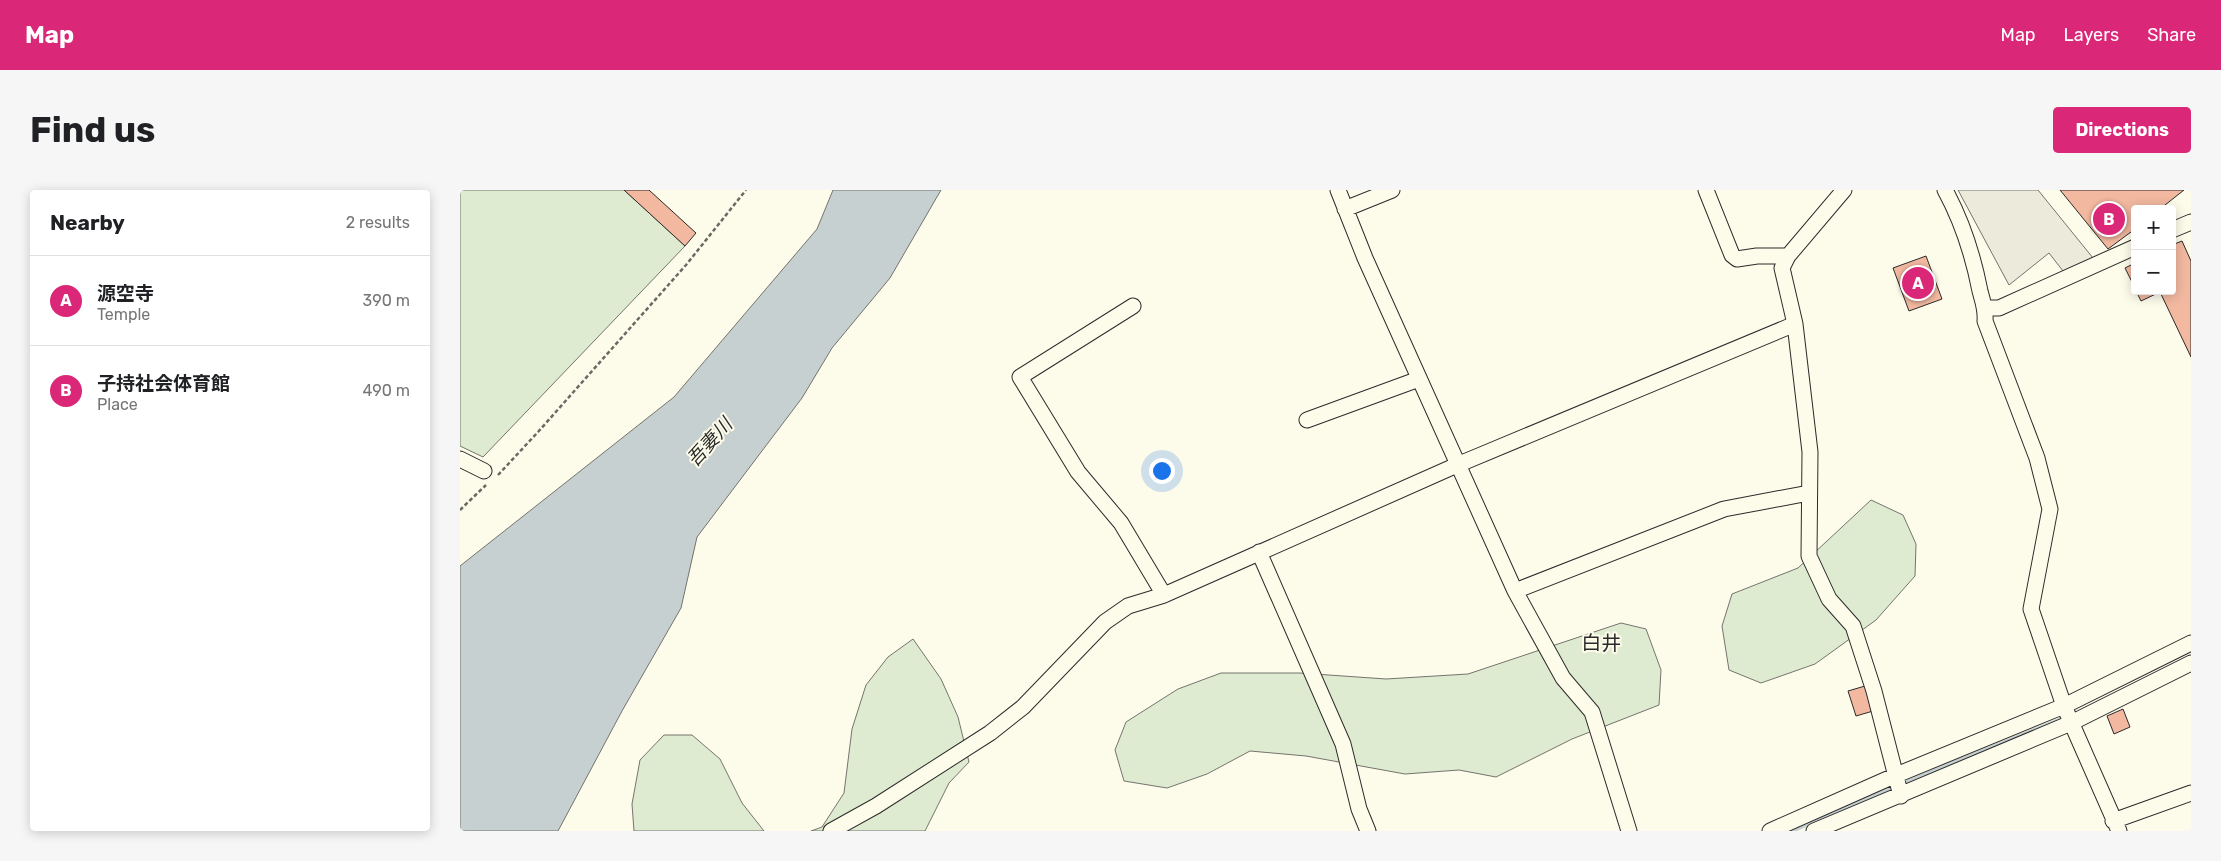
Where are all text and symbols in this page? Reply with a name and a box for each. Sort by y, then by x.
text: Map [25,21,74,49]
text: Map [2001,24,2036,46]
text: Layers [2064,24,2119,46]
text: Share [2147,24,2196,46]
button: Directions [2053,107,2191,153]
text: Find us [30,109,155,151]
pin: B [2093,200,2125,238]
map controls [2131,205,2176,295]
button: + [2131,205,2176,250]
text: Nearby [50,210,125,235]
text: 2 results [346,213,410,232]
button: − [2131,250,2176,295]
pin: A [1902,264,1934,302]
text: 源空寺 [97,282,154,305]
text: A [60,291,72,310]
text: 390 m [363,291,410,310]
text: Temple [97,305,150,324]
text: 子持社会体育館 [97,372,230,395]
text: B [60,381,72,400]
text: 490 m [362,381,410,400]
text: Place [97,395,138,414]
water label: 吾妻川 [682,412,738,471]
your location [1149,458,1175,484]
district label: 白井 [1581,631,1621,655]

